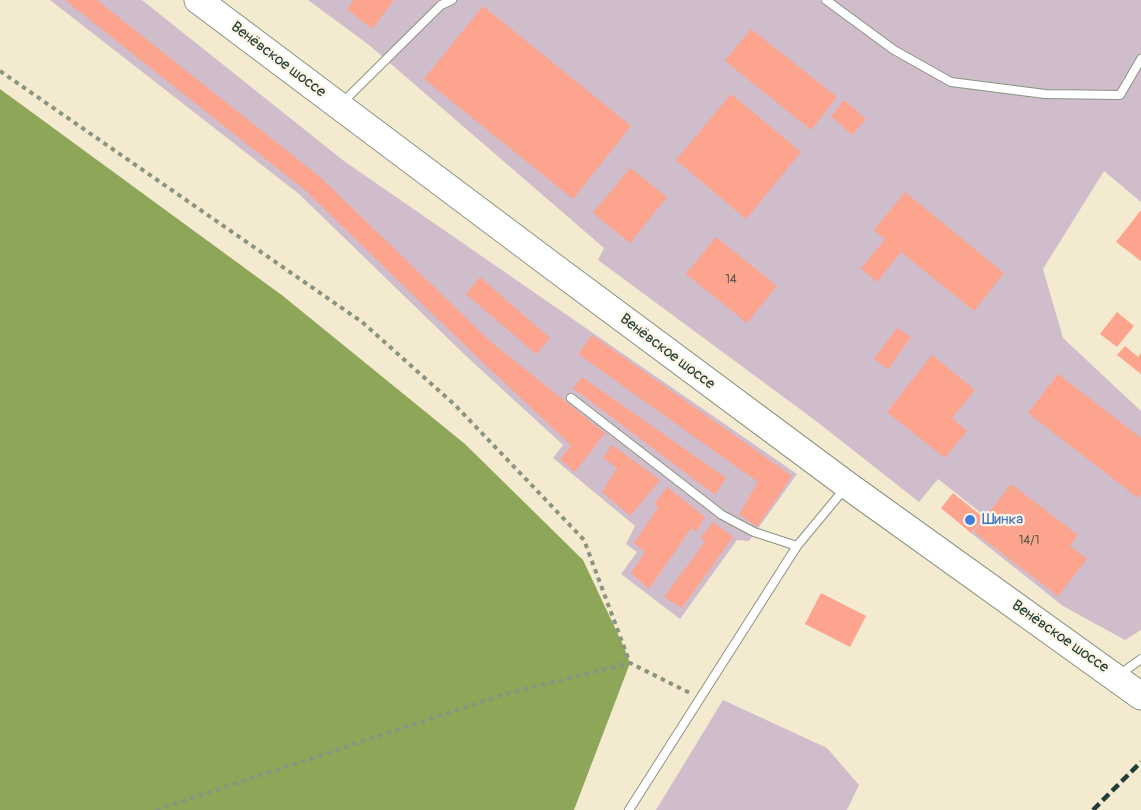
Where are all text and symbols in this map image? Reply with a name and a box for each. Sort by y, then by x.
street label: Венёвское шоссе [227,18,329,102]
house number: 14 [725,273,737,287]
street label: Венёвское шоссе [616,310,718,394]
place label: Шинка [982,511,1023,529]
marker: Шинка [963,513,977,527]
house number: 14/1 [1019,534,1039,548]
street label: Венёвское шоссе [1008,597,1112,677]

